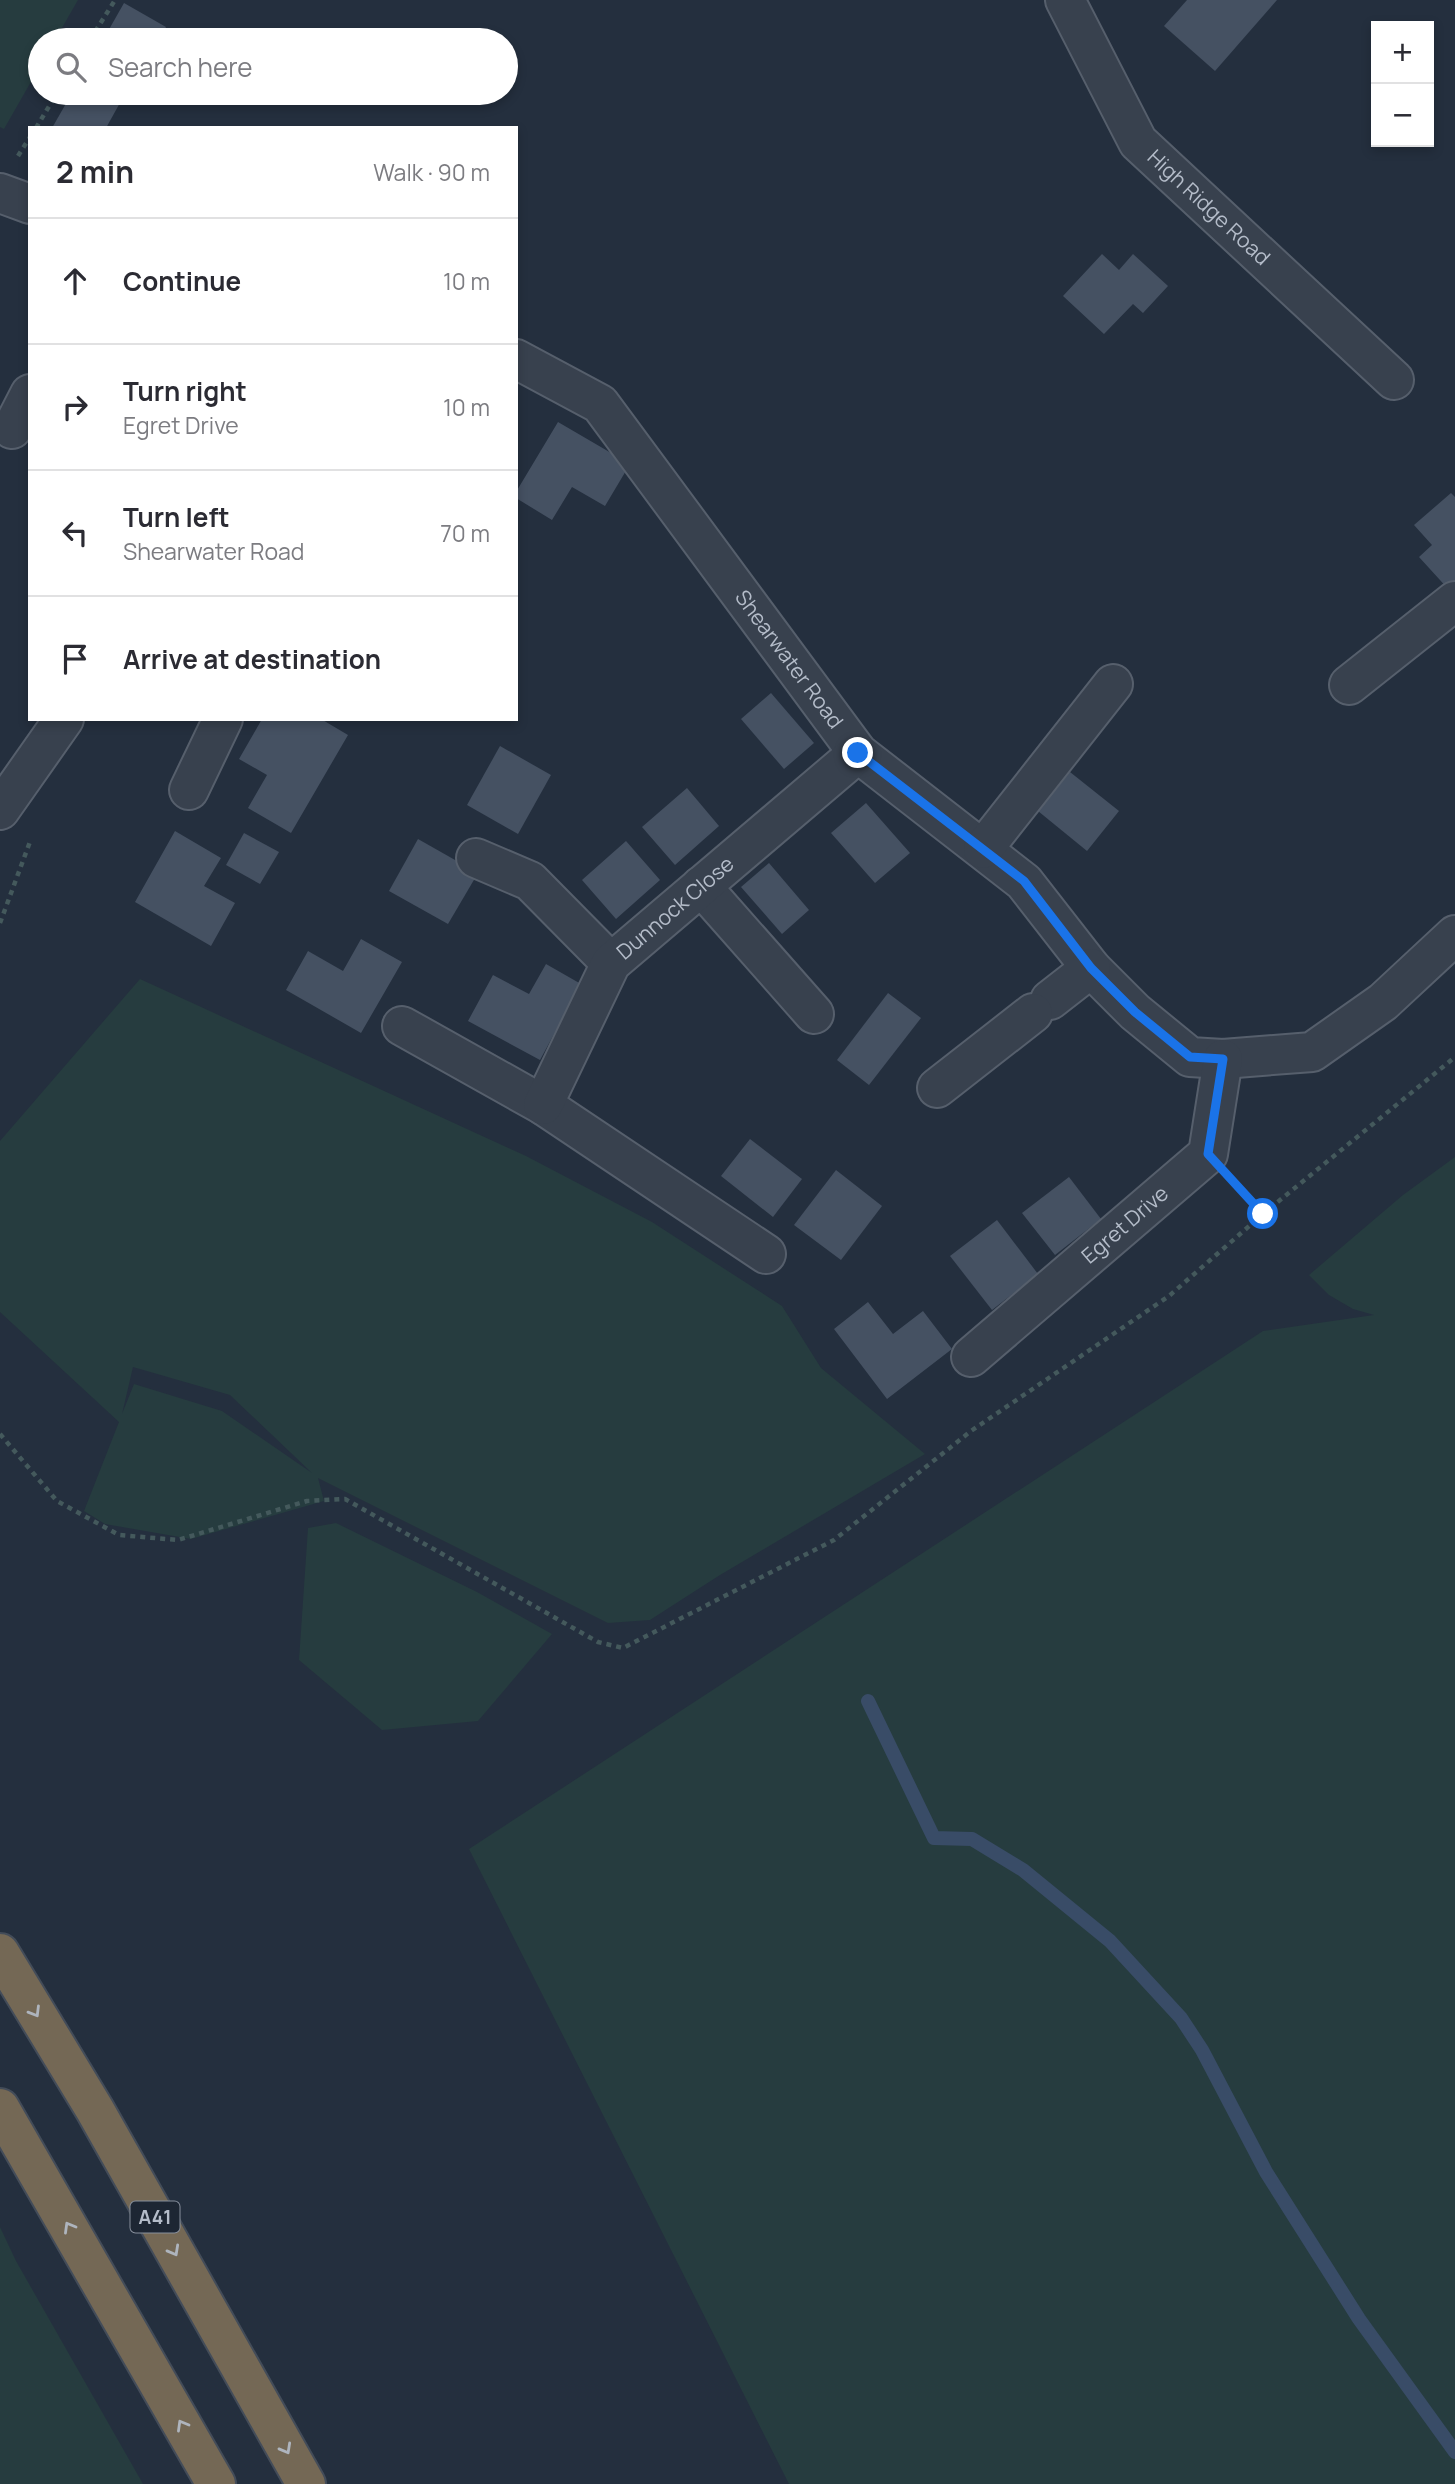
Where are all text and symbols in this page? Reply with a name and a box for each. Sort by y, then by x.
map controls [1371,21,1434,147]
button: + [1371,21,1434,84]
search box [28,28,518,105]
icon: search [52,48,90,86]
text: Search here [108,49,253,85]
button: − [1371,84,1434,147]
street label: High Ridge Road [1142,143,1277,271]
text: 2 min [56,151,134,192]
text: Walk · 90 m [373,156,490,188]
icon: ahead [56,262,94,300]
text: Continue [123,263,241,299]
text: 10 m [443,265,490,297]
text: Turn right [123,373,247,409]
icon: right [56,388,94,426]
text: 10 m [443,391,490,423]
text: Egret Drive [123,409,239,441]
text: Turn left [123,499,230,535]
icon: left [56,514,94,552]
text: 70 m [440,517,490,549]
text: Shearwater Road [123,535,304,567]
street label: Shearwater Road [729,584,850,734]
icon: arrive [56,640,94,678]
text: Arrive at destination [123,641,381,677]
route end [842,737,873,768]
street label: Dunnock Close [610,850,739,965]
street label: Egret Drive [1075,1179,1174,1269]
route start [1247,1198,1278,1229]
one-way arrow [27,2004,40,2017]
road number: A41 [130,2202,180,2232]
one-way arrow [65,2221,78,2234]
one-way arrow [166,2243,179,2256]
one-way arrow [177,2419,190,2432]
one-way arrow [278,2442,291,2454]

